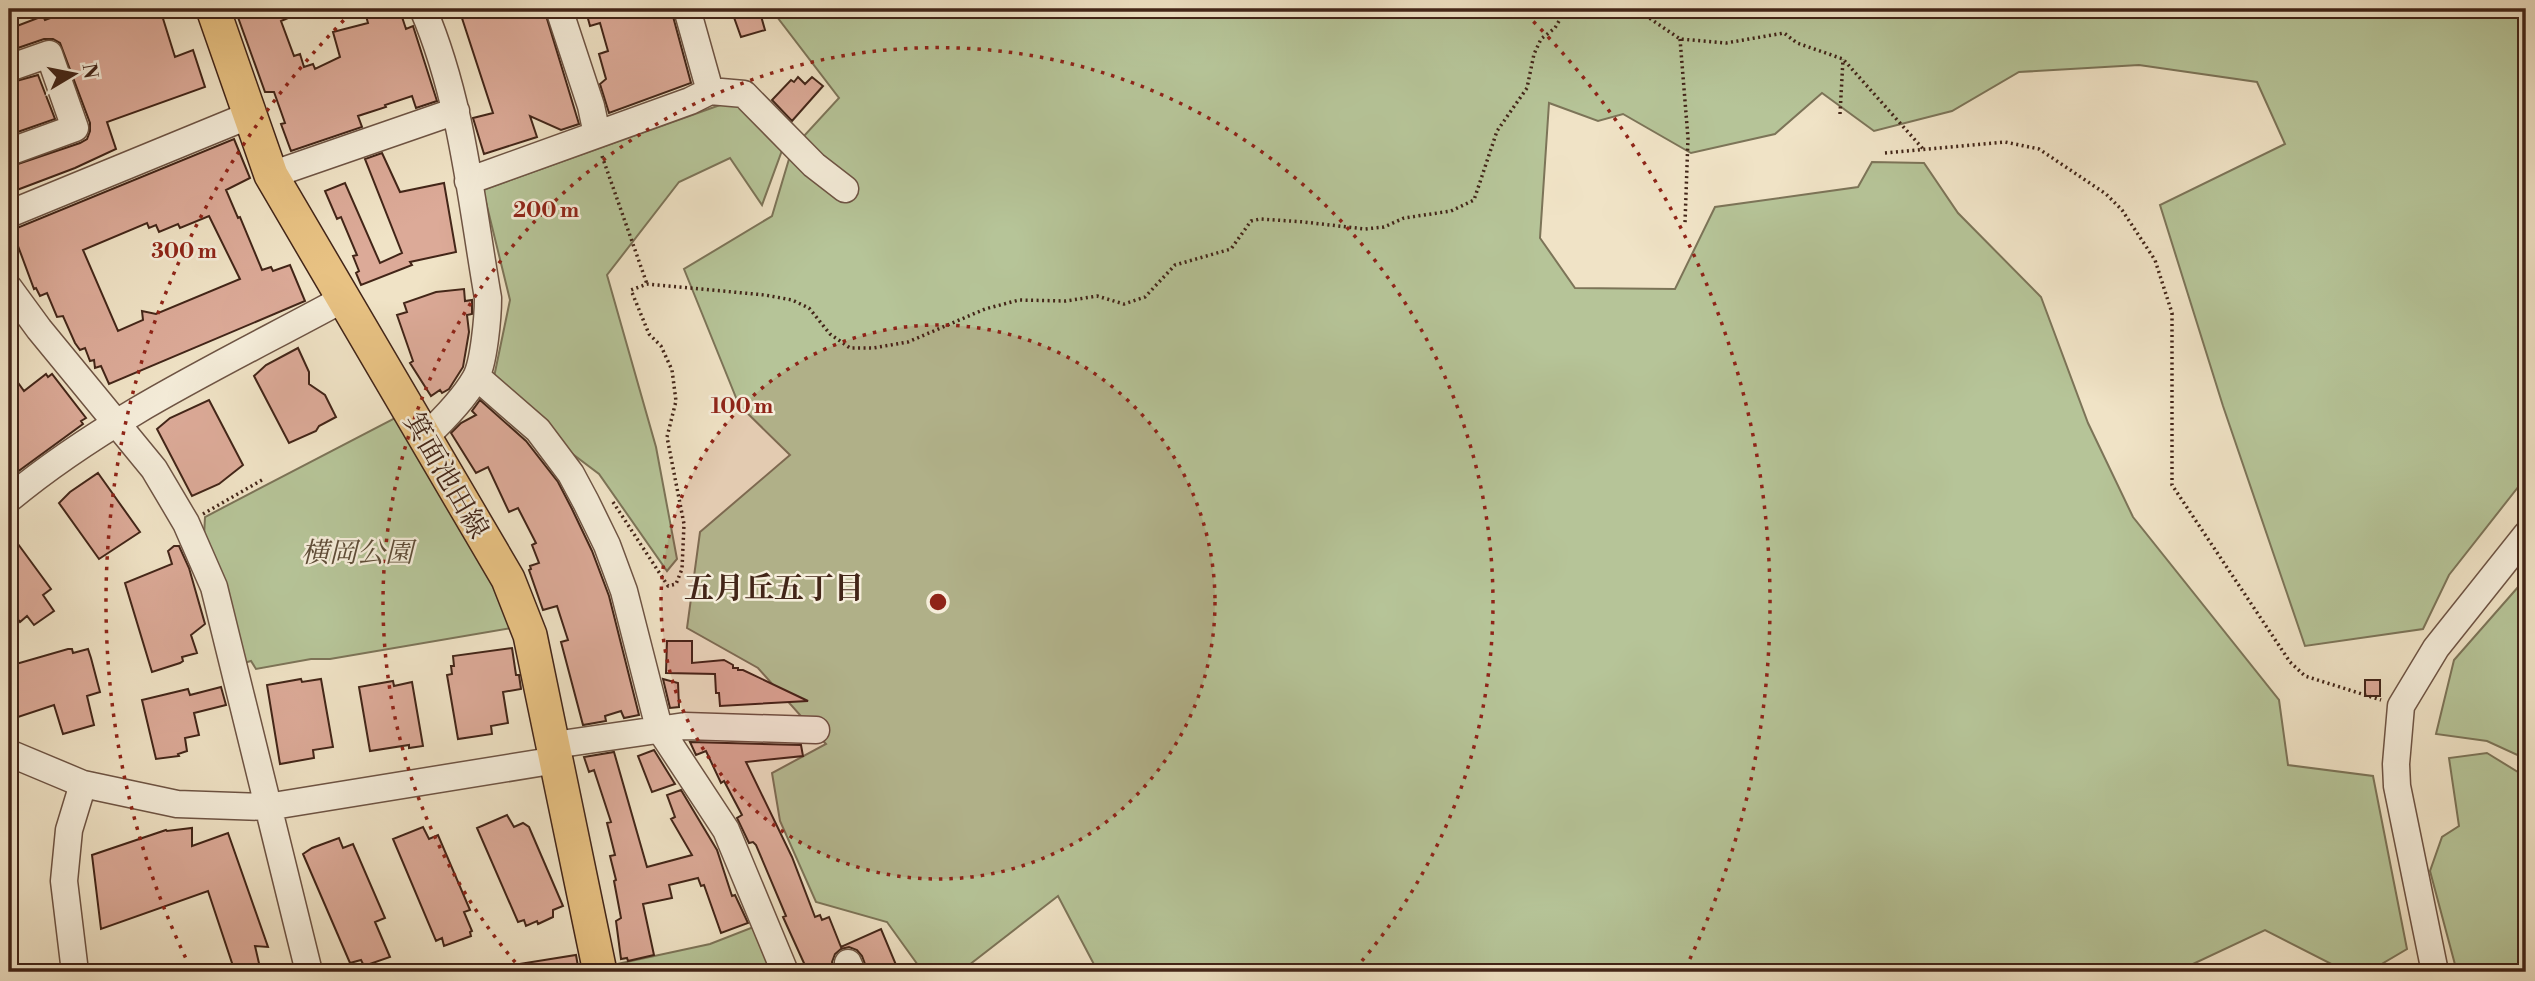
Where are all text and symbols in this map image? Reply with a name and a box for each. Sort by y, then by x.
north arrow [38,38,108,108]
text: N [77,62,103,81]
text: 200 m [513,198,579,224]
text: 300 m [151,239,217,265]
text: 100 m [711,394,773,420]
street label: 箕面池田線 [396,406,496,545]
park label: 横岡公園 [301,536,417,571]
district label: 五月丘五丁目 [684,570,864,608]
centre of rings [926,590,950,614]

